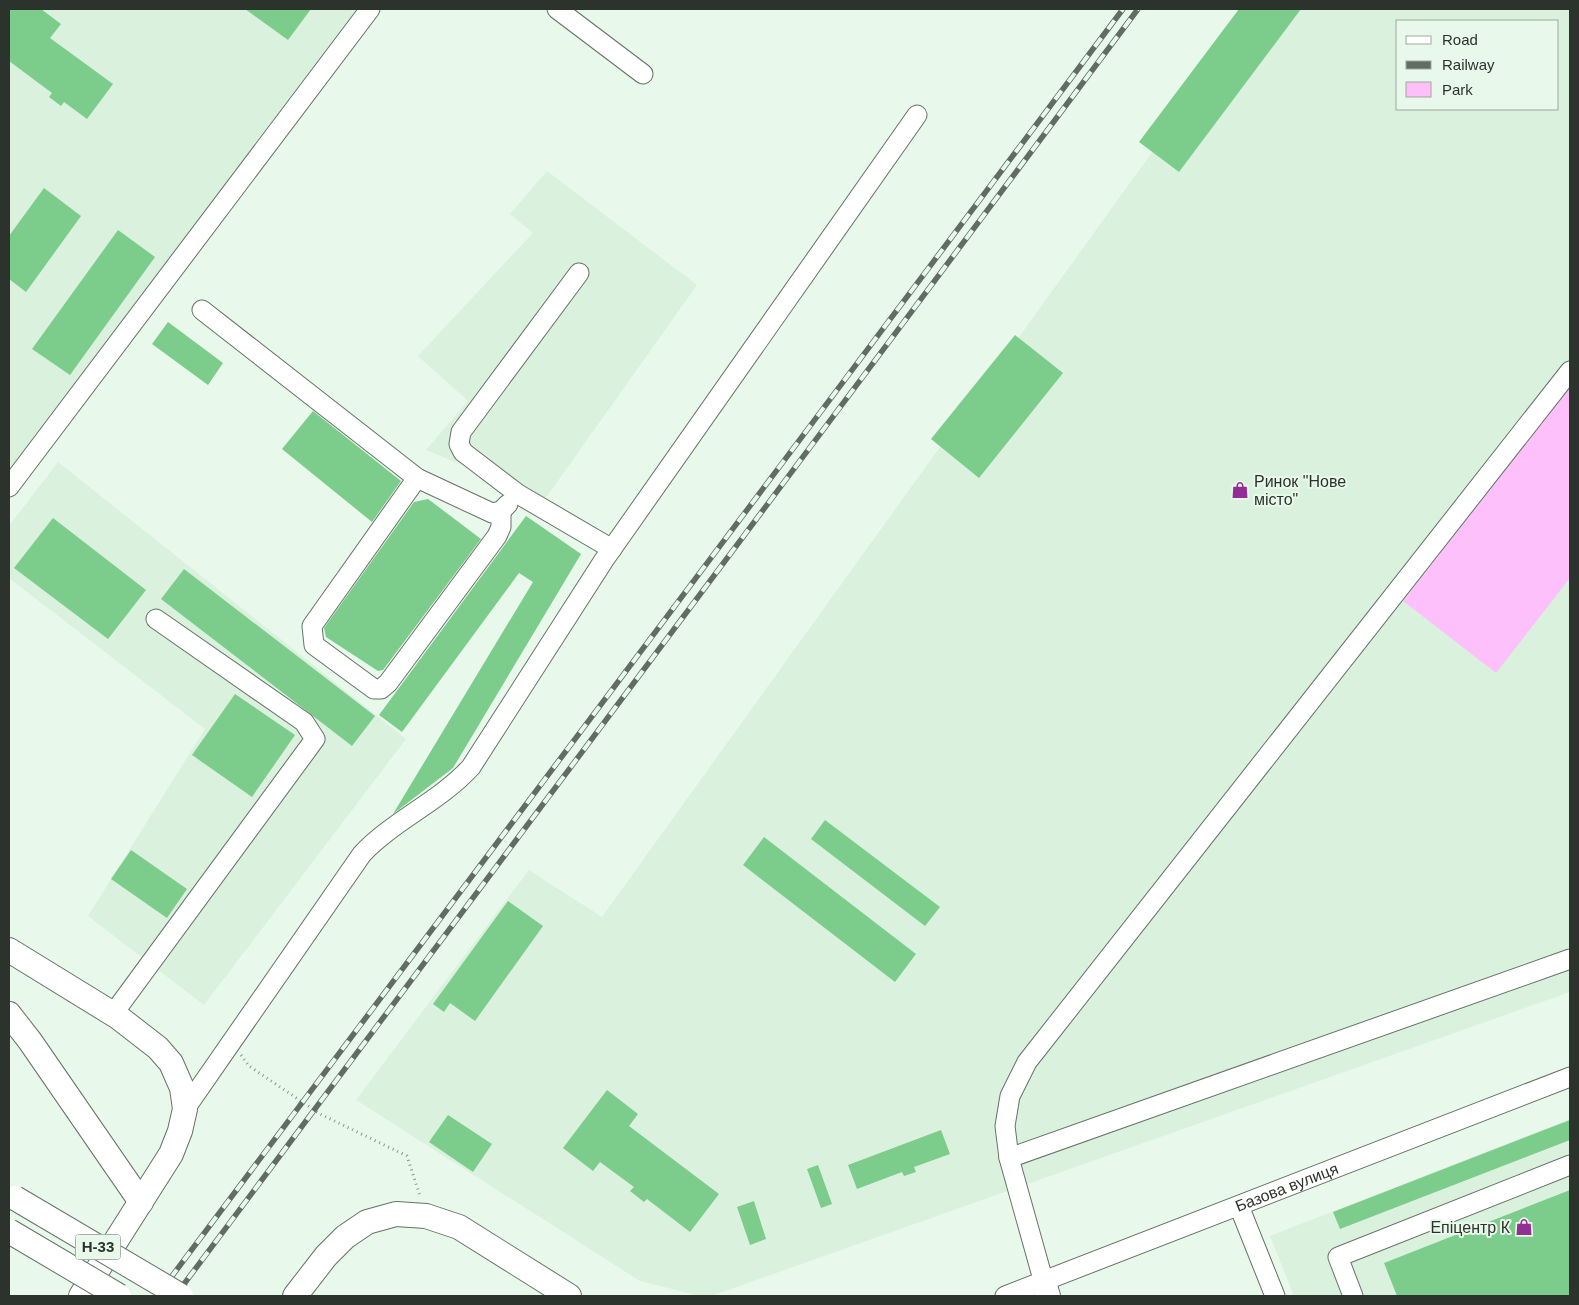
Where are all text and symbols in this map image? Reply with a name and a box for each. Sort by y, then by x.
legend [1396,20,1559,110]
text: Road [1442,31,1478,48]
text: Railway [1442,56,1495,73]
text: Park [1442,81,1473,98]
place label: Ринок "Нове місто" [1254,473,1346,508]
shop icon: Ринок "Нове місто" [1230,480,1250,500]
street label: Базова вулиця [1233,1160,1341,1215]
shop icon: Епіцентр К [1514,1217,1534,1237]
place label: Епіцентр К [1430,1219,1511,1236]
road number: Н-33 [76,1234,120,1260]

